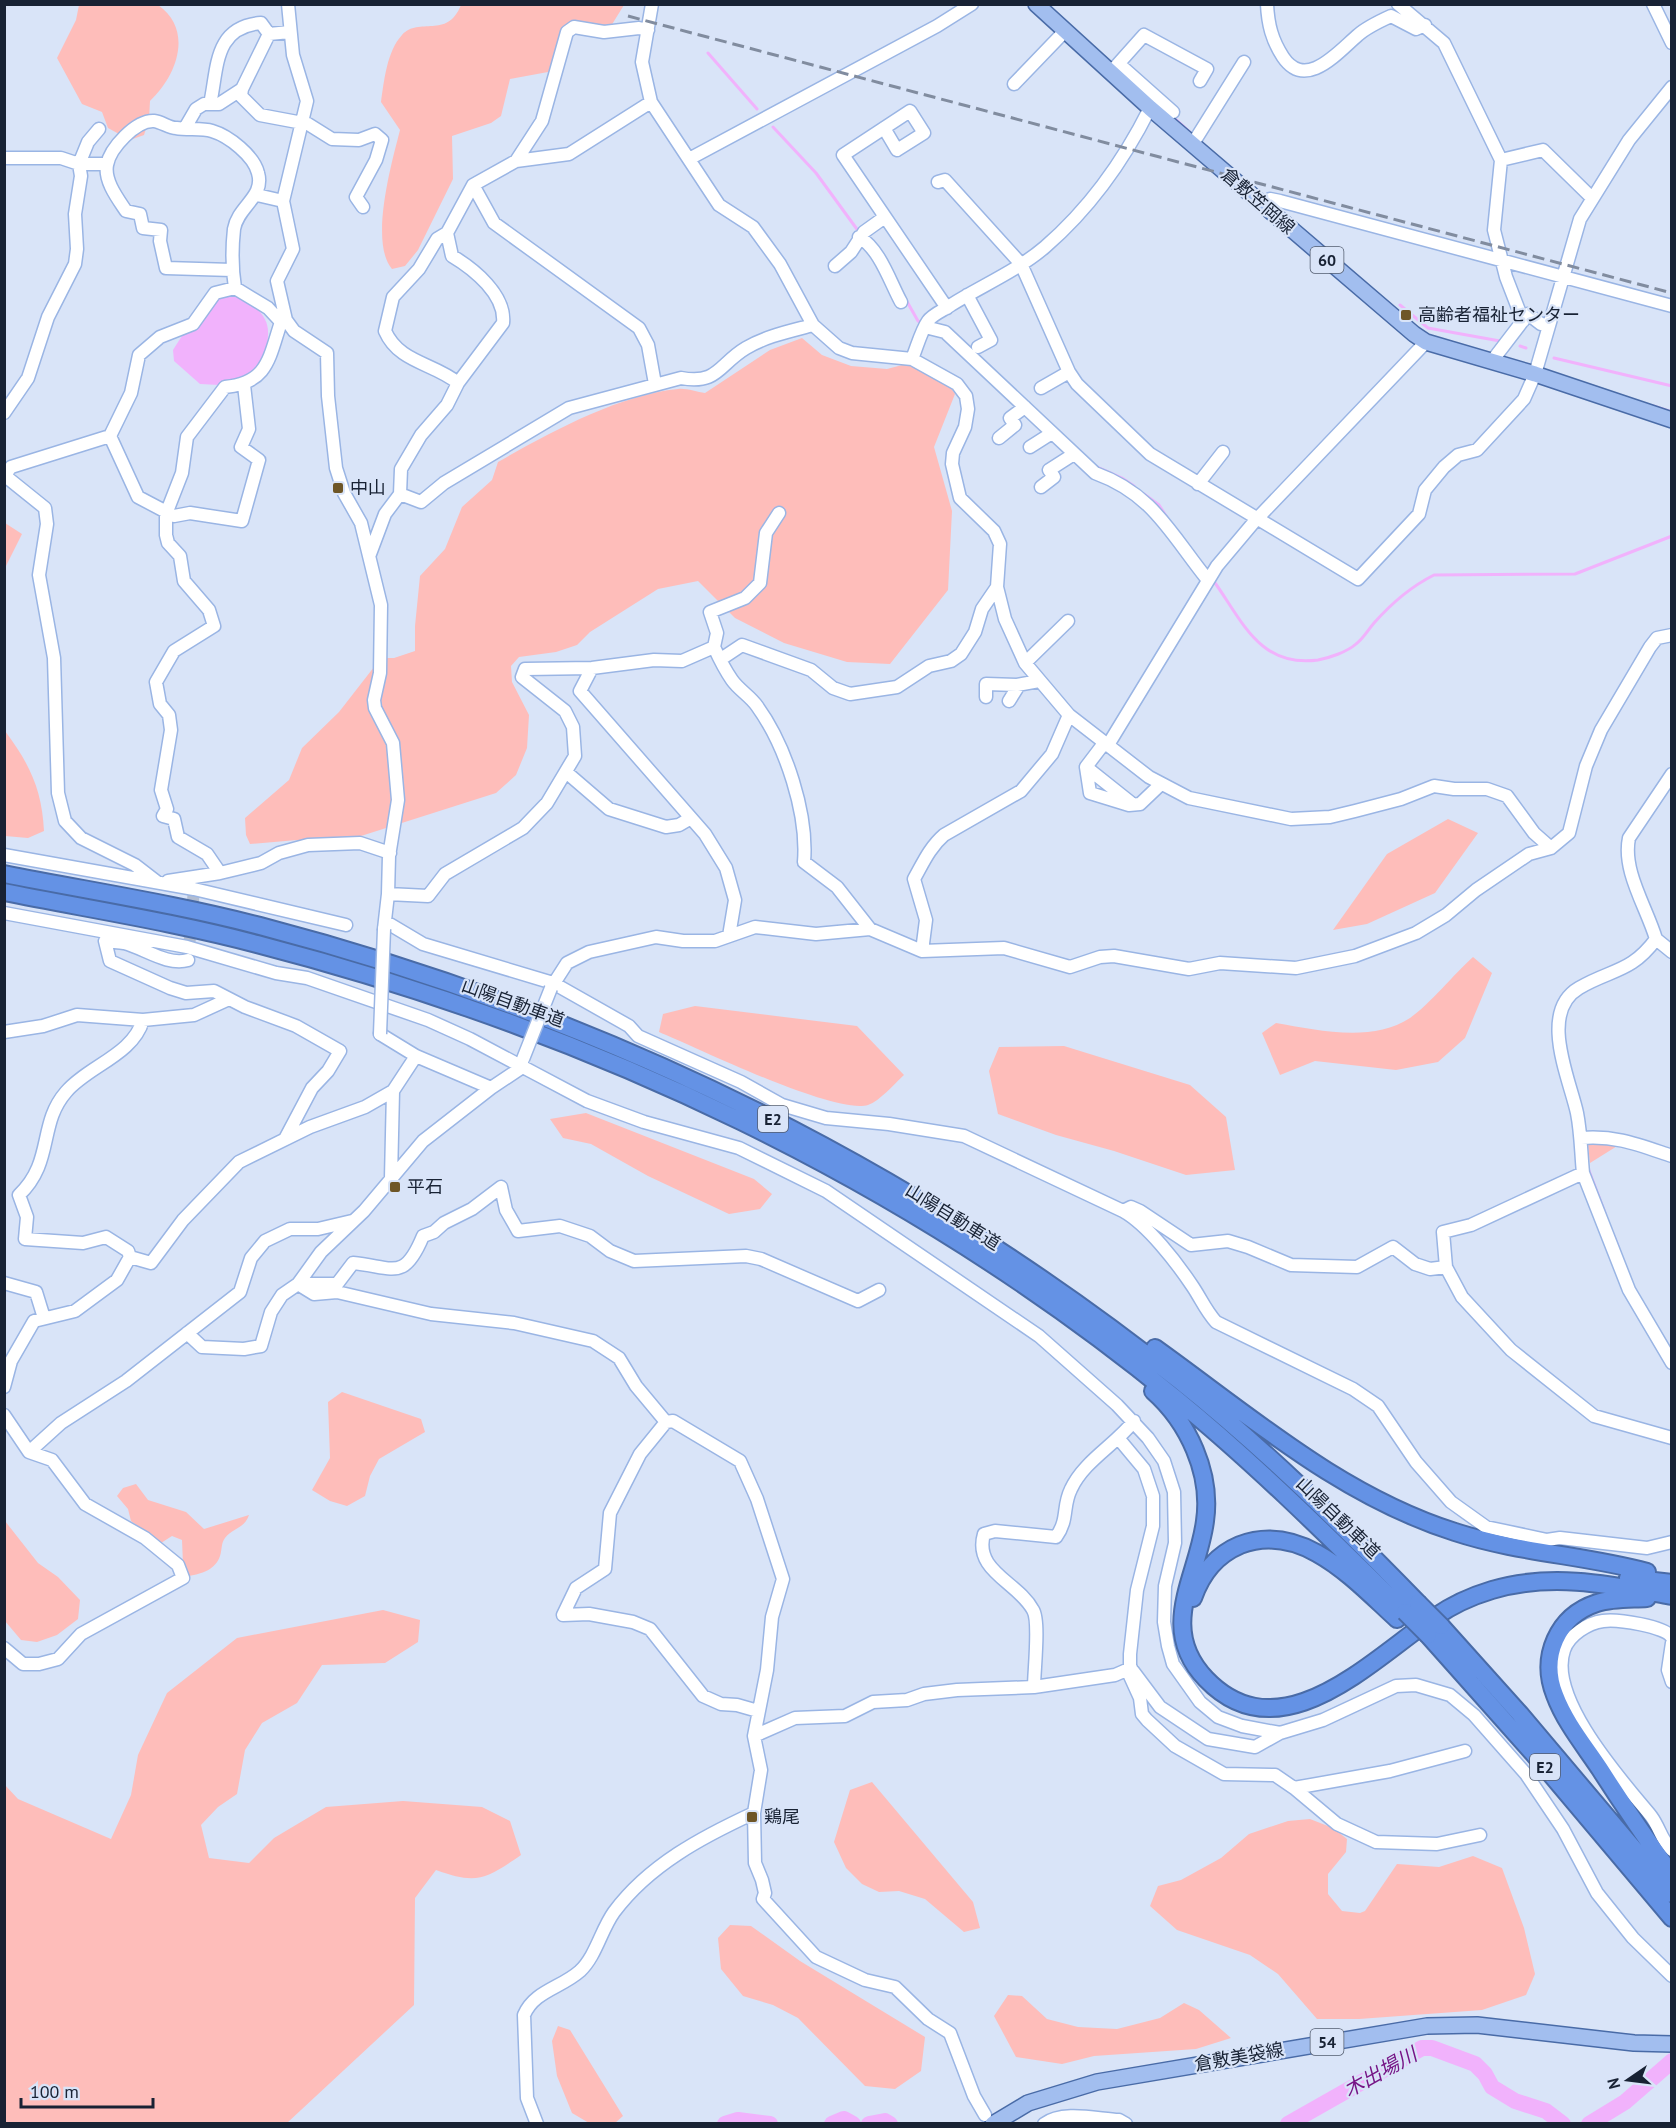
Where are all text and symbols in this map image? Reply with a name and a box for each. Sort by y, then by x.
street label: 倉敷笠岡線 [1217,162,1300,239]
road number: 60 [1310,247,1344,273]
place label: 高齢者福祉センター [1418,303,1580,326]
marker: 高齢者福祉センター [1399,308,1413,322]
place label: 中山 [350,476,386,499]
marker: 中山 [331,481,345,495]
street label: 山陽自動車道 [458,973,568,1032]
road number: E2 [758,1106,788,1132]
place label: 平石 [407,1175,443,1198]
street label: 山陽自動車道 [901,1178,1005,1255]
marker: 平石 [388,1180,402,1194]
street label: 山陽自動車道 [1292,1472,1385,1563]
road number: E2 [1530,1754,1560,1780]
place label: 鶏尾 [764,1805,800,1828]
marker: 鶏尾 [745,1810,759,1824]
road number: 54 [1310,2029,1344,2055]
street label: 倉敷美袋線 [1193,2037,1285,2076]
water label: 木出場川 [1339,2040,1423,2103]
north arrow [1598,2050,1658,2110]
scale bar [21,2071,153,2109]
text: N [1602,2076,1624,2091]
text: 100 m [30,2080,79,2103]

